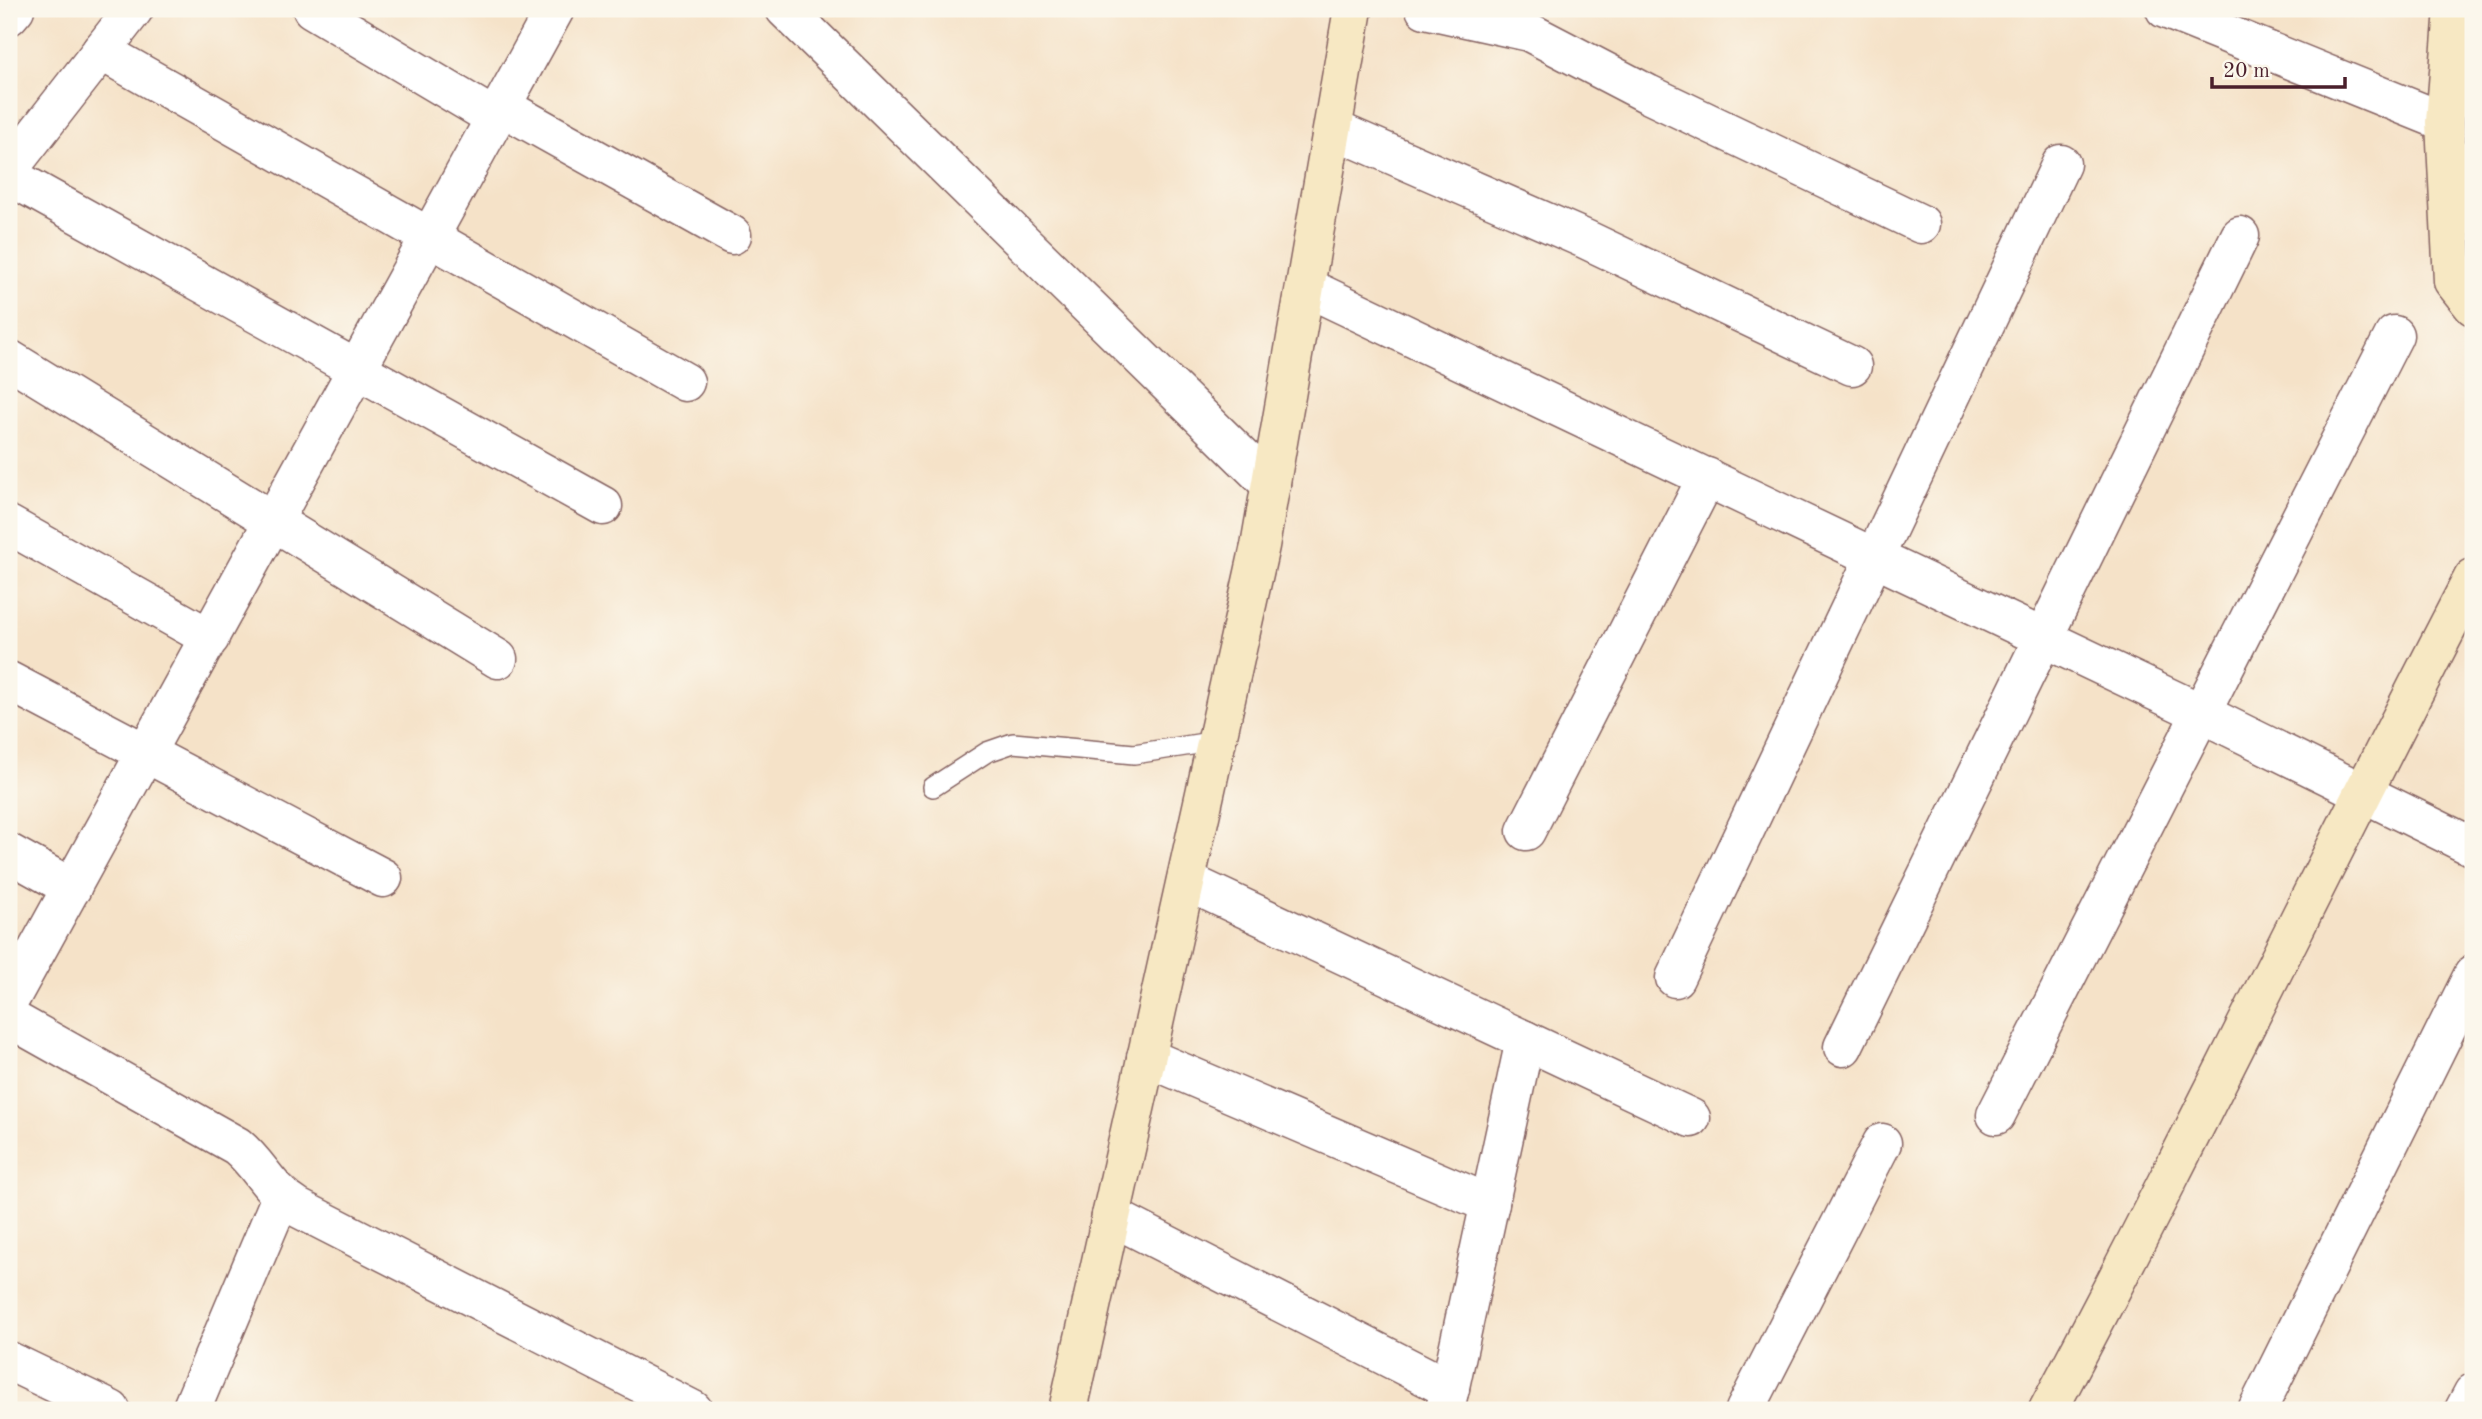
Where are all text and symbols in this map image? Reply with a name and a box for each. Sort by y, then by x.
scale bar [2212,46,2346,90]
text: 20 m [2223,61,2270,82]

